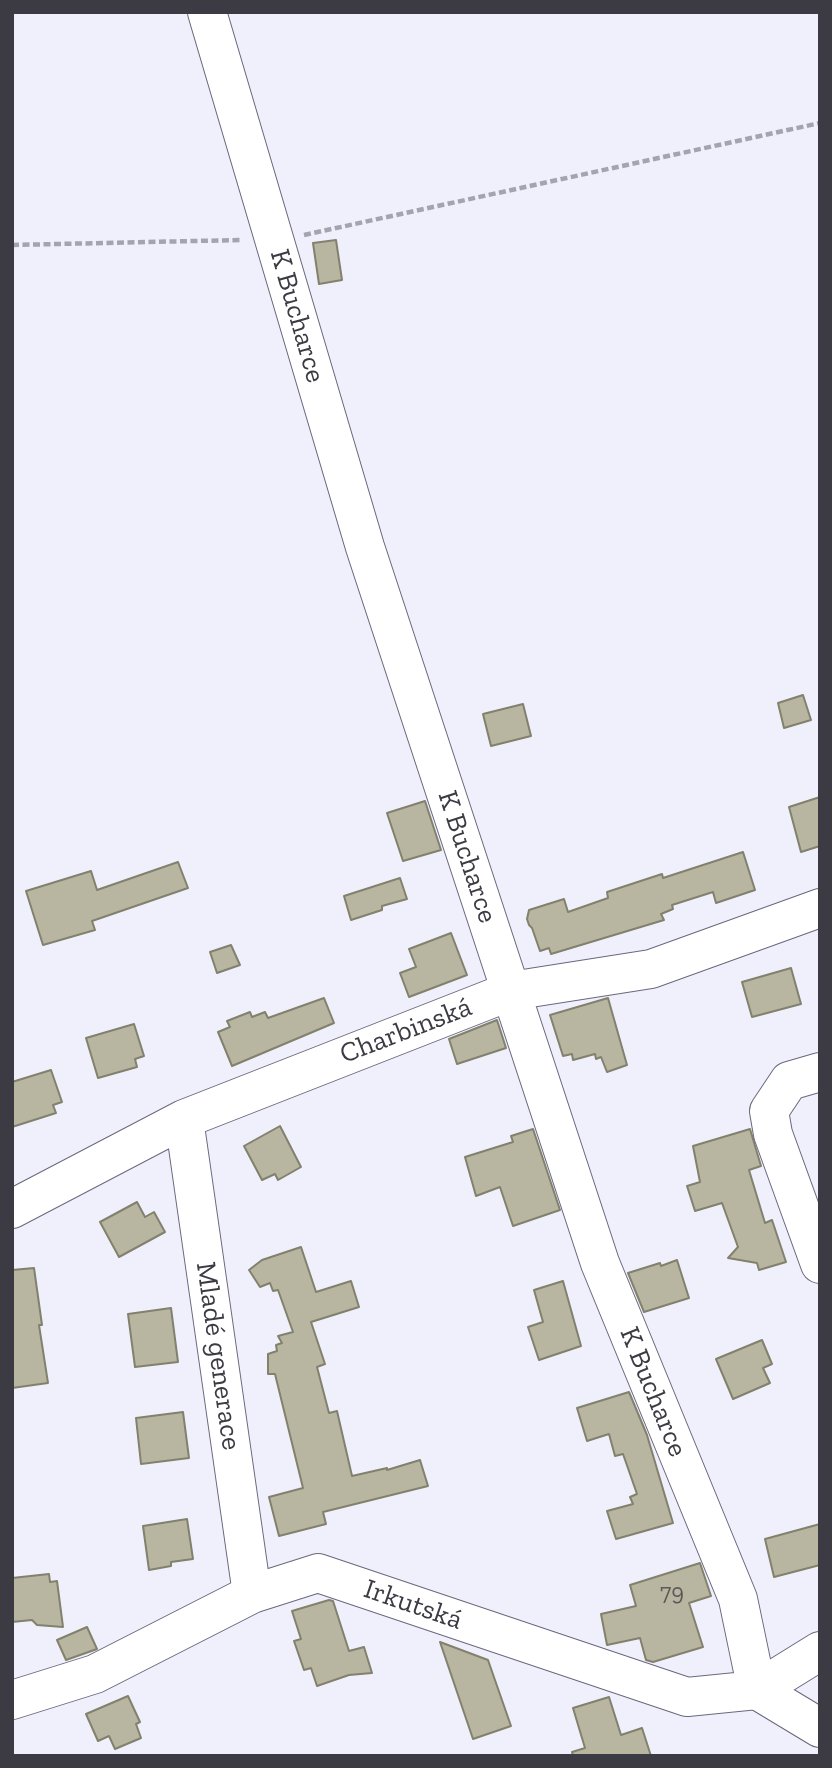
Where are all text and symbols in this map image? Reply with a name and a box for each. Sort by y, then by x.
street label: K Bucharce [262,246,332,386]
street label: K Bucharce [430,787,504,927]
street label: Charbinská [335,991,477,1071]
street label: Mladé generace [188,1260,248,1452]
street label: K Bucharce [612,1322,694,1462]
street label: Irkutská [359,1573,467,1637]
house number: 79 [660,1579,684,1607]

